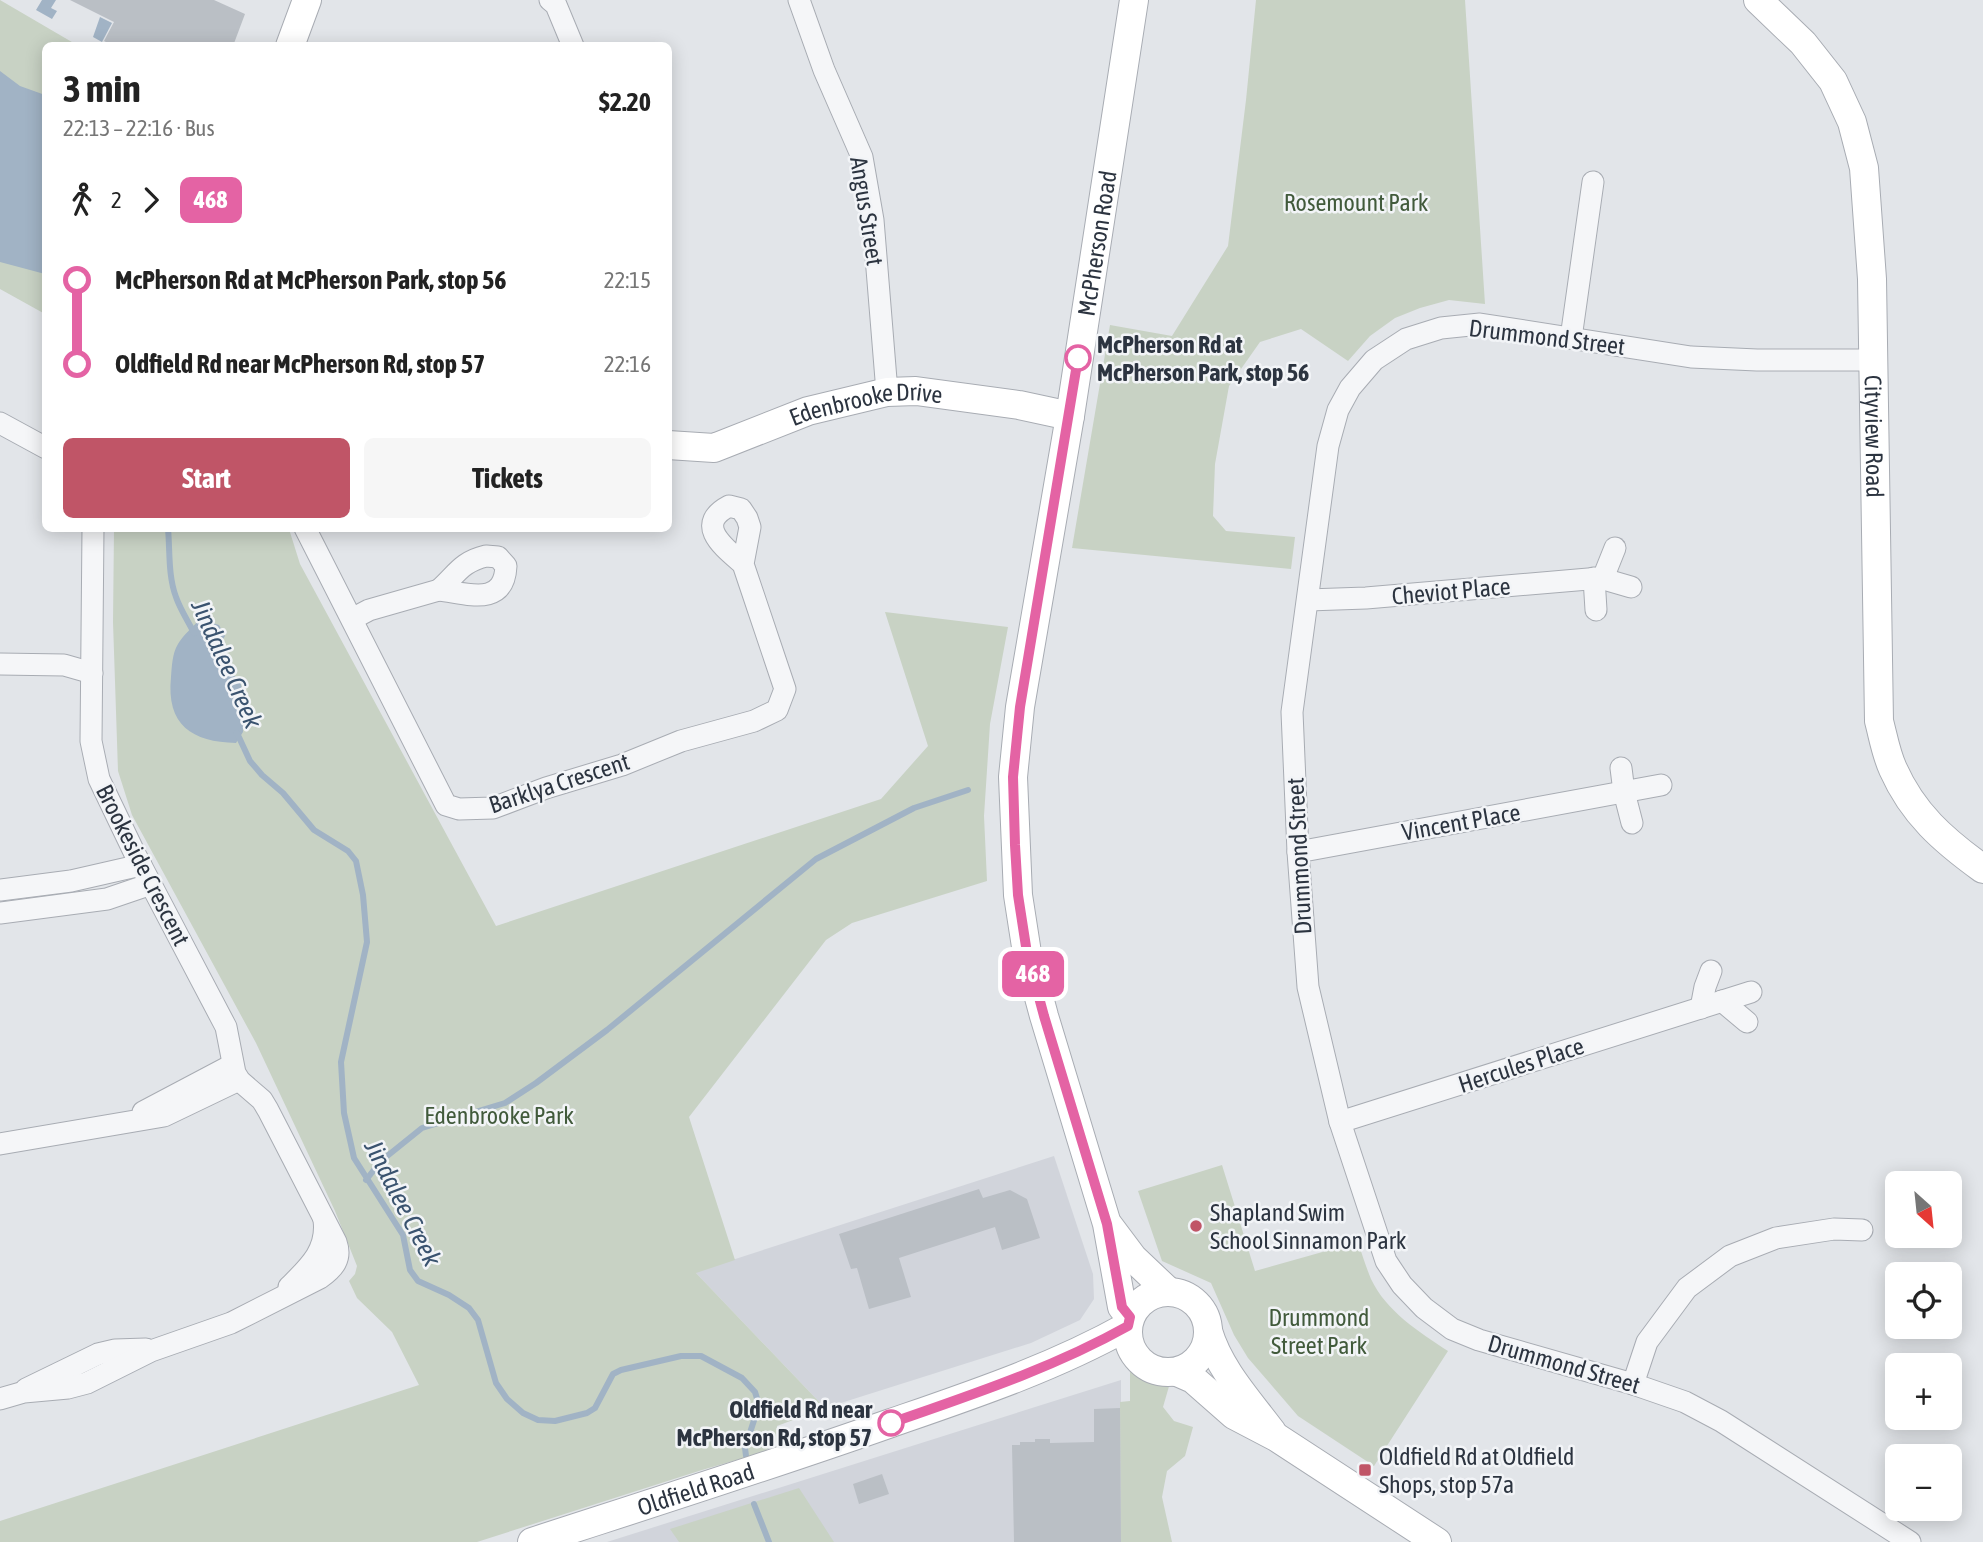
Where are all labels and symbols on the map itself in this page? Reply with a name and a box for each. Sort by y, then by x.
street label: Angus Street [845,155,889,267]
street label: McPherson Road [1072,169,1121,318]
park label: Rosemount Park [1284,189,1429,216]
street label: Drummond Street [1467,314,1627,360]
place label: McPherson Rd at McPherson Park, stop 56 [1097,331,1309,386]
marker: McPherson Rd at McPherson Park, stop 56 [1065,345,1091,371]
street label: Cityview Road [1860,375,1889,498]
street label: Edenbrooke Drive [785,377,944,431]
street label: Cheviot Place [1391,572,1511,610]
water label: Jindalee Creek [185,594,269,733]
street label: Barklya Crescent [485,748,633,818]
street label: Drummond Street [1281,777,1317,935]
street label: Brookeside Crescent [91,780,195,950]
street label: Vincent Place [1400,798,1522,846]
line badge: 468 [993,951,1073,997]
street label: Hercules Place [1455,1032,1587,1098]
park label: Edenbrooke Park [424,1102,574,1129]
water label: Jindalee Creek [358,1134,448,1272]
north arrow [1885,1171,1962,1248]
place label: Shapland Swim School Sinnamon Park [1210,1199,1407,1254]
marker: Shapland Swim School Sinnamon Park [1188,1218,1204,1234]
park label: Drummond Street Park [1269,1304,1369,1359]
street label: Drummond Street [1485,1329,1643,1399]
place label: Oldfield Rd near McPherson Rd, stop 57 [676,1396,873,1451]
marker: Oldfield Rd near McPherson Rd, stop 57 [878,1410,904,1436]
place label: Oldfield Rd at Oldfield Shops, stop 57a [1379,1443,1574,1498]
street label: Oldfield Road [634,1457,757,1521]
marker: Oldfield Rd at Oldfield Shops, stop 57a [1357,1462,1373,1478]

